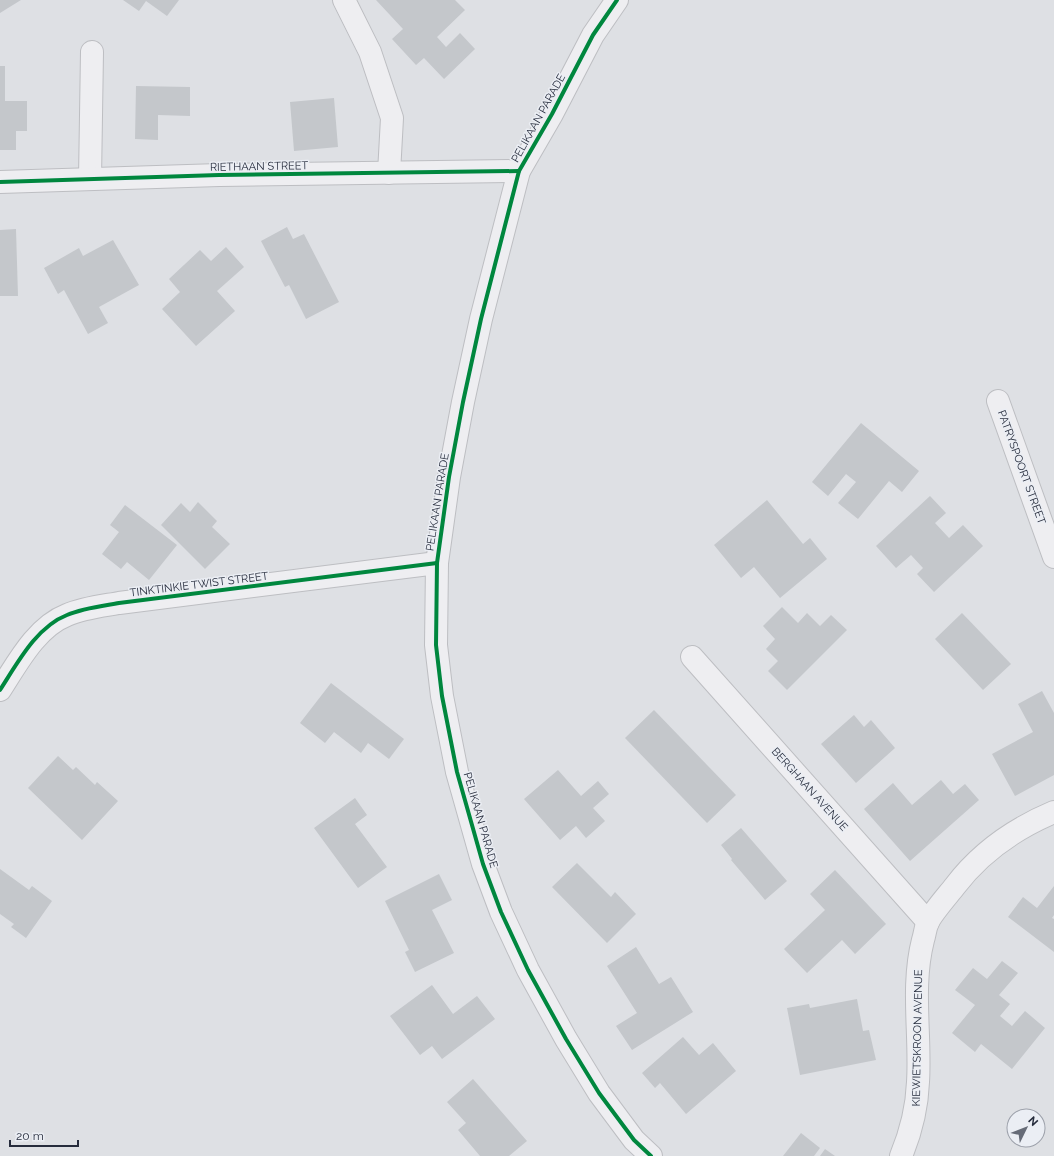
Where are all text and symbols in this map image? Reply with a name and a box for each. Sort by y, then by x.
street label: PELIKAAN PARADE [509,72,568,165]
street label: RIETHAAN STREET [210,159,309,174]
street label: PATRYSPOORT STREET [995,408,1048,526]
street label: PELIKAAN PARADE [423,452,452,552]
street label: TINKTINKIE TWIST STREET [129,570,269,599]
street label: BERGHAAN AVENUE [769,745,851,834]
street label: PELIKAAN PARADE [461,771,500,870]
street label: KIEWIETSKROON AVENUE [910,969,925,1107]
north arrow [1006,1108,1046,1148]
text: N [1025,1114,1041,1129]
scale bar [10,1122,78,1148]
text: 20 m [16,1129,44,1143]

